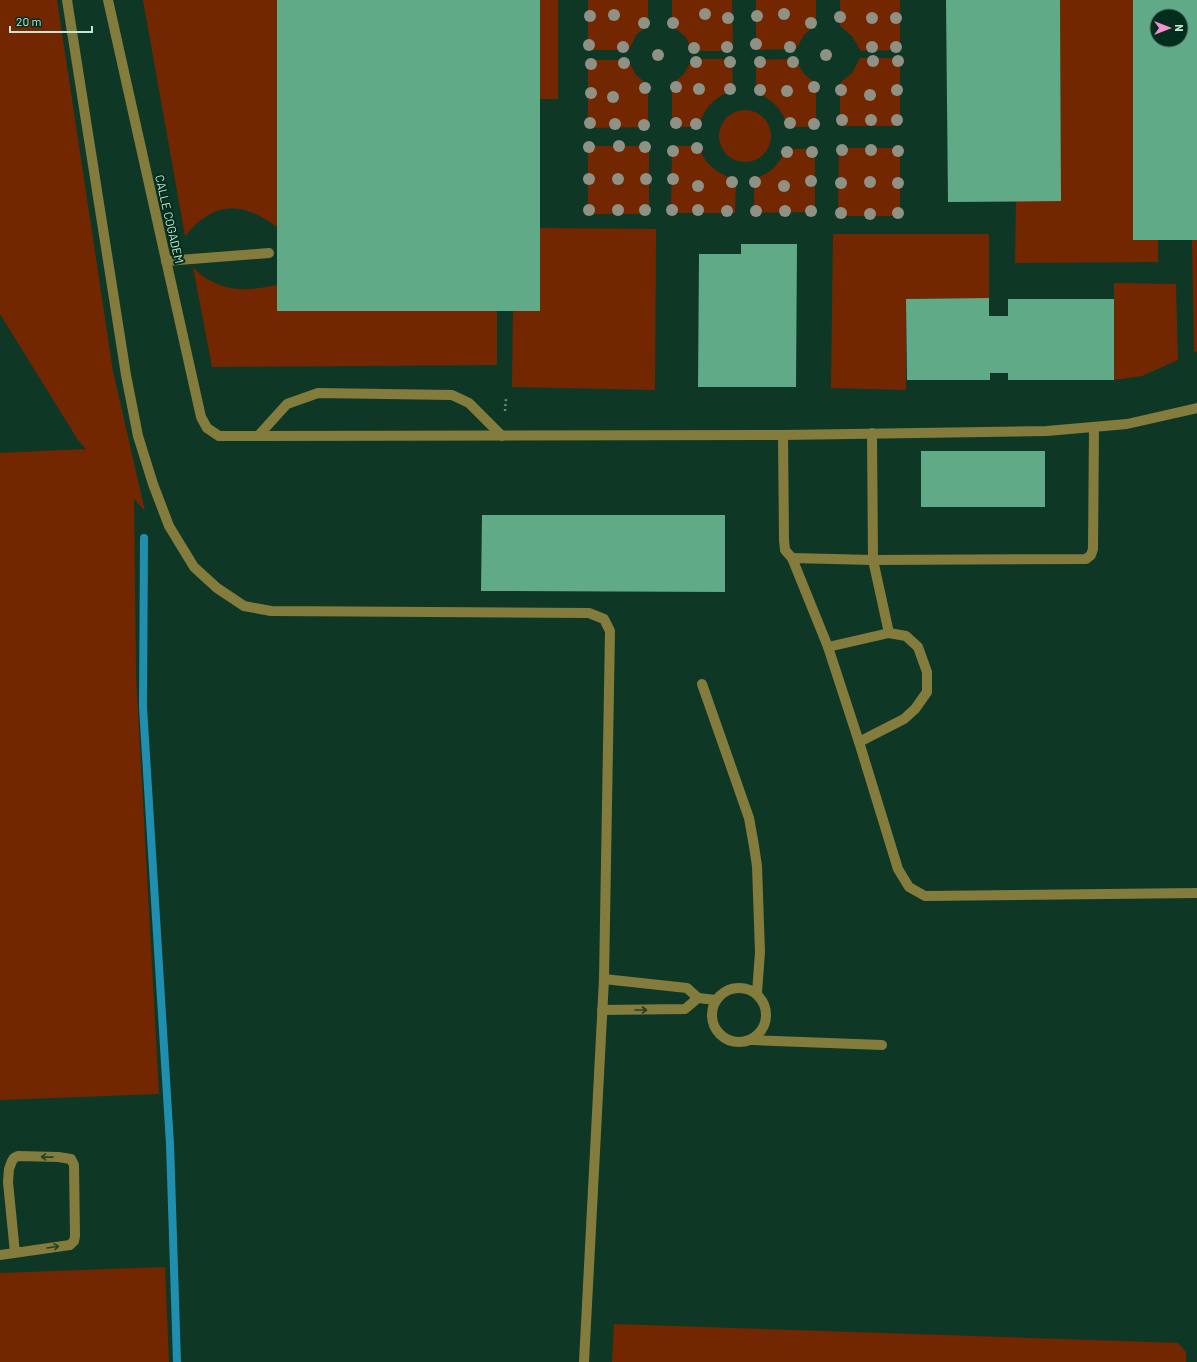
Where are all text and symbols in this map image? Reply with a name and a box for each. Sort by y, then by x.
scale bar [10,8,92,34]
north arrow [1149,8,1189,48]
text: 20 m [16,14,42,28]
text: N [1173,24,1186,32]
street label: CALLE COGADEM [153,173,187,265]
one-way arrow [634,1006,647,1014]
one-way arrow [41,1153,54,1161]
one-way arrow [46,1243,59,1251]

